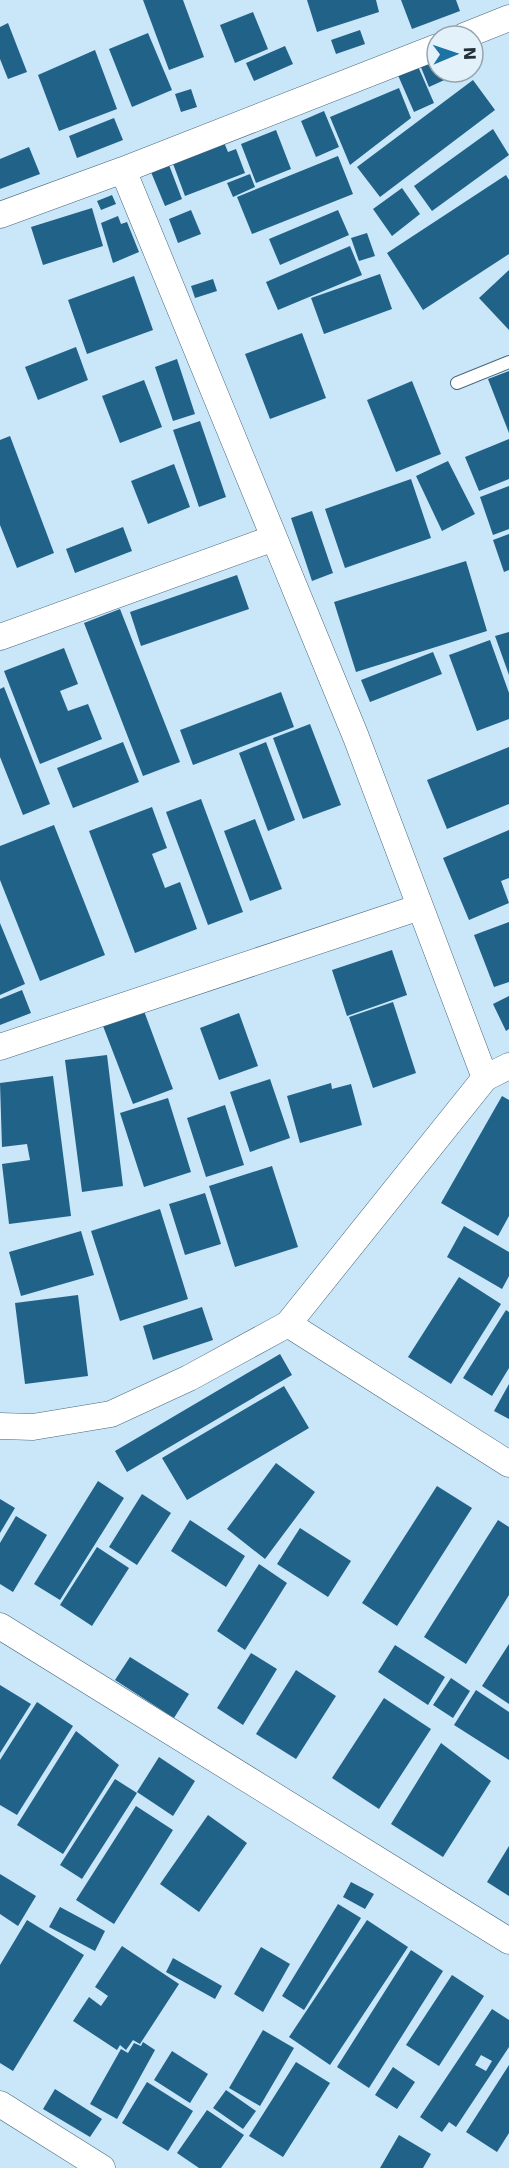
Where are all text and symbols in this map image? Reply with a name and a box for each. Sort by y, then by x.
north arrow [425,24,485,84]
text: N [460,46,479,61]

